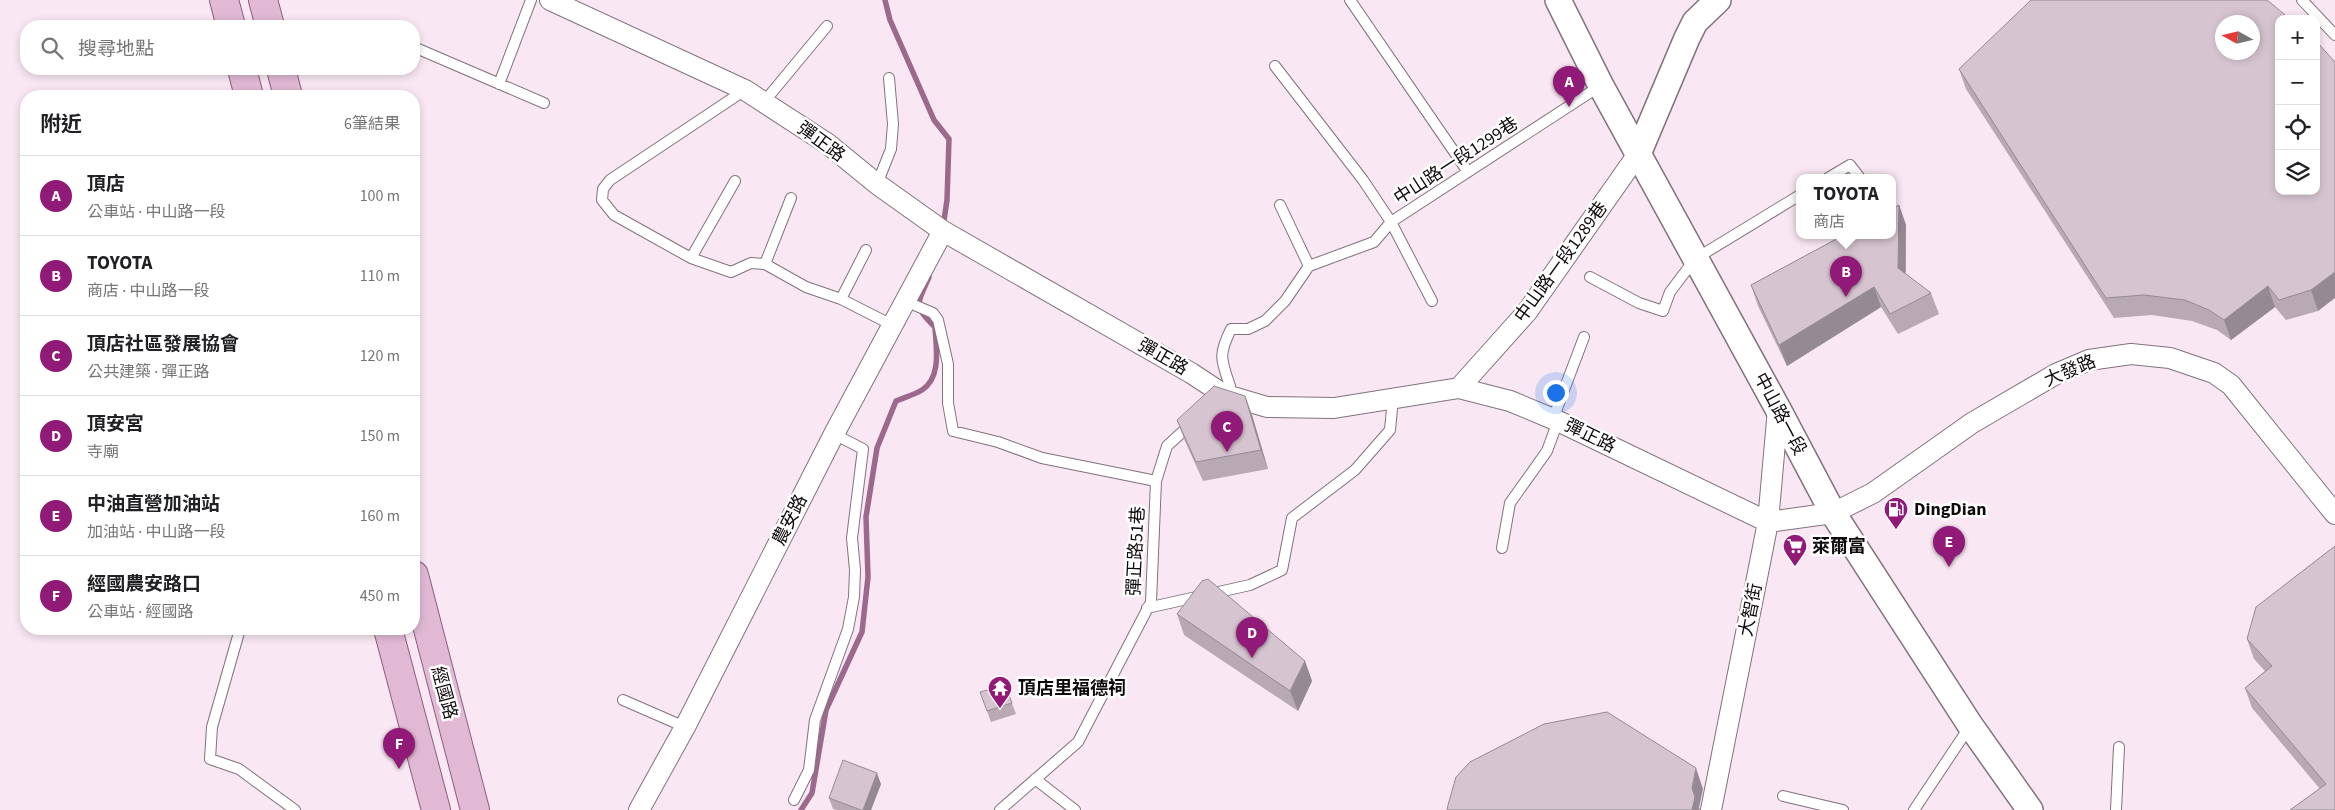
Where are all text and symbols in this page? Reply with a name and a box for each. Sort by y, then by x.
north arrow [2215,15,2260,60]
map controls [2275,15,2320,195]
button: + [2275,15,2320,60]
search box [20,20,420,75]
icon: search [38,34,66,62]
text: 搜尋地點 [78,36,154,63]
button: − [2275,60,2320,105]
pin: A [1553,66,1585,107]
button: locate [2275,105,2320,150]
text: 附近 [40,109,82,139]
street label: 中山路一段1299巷 [1389,111,1523,211]
text: 6筆結果 [344,113,400,135]
street label: 彈正路 [792,116,850,168]
button: layers [2275,150,2320,195]
text: 頂店 [87,171,125,198]
popup [1796,174,1896,239]
text: TOYOTA [1813,181,1879,208]
text: A [51,185,61,207]
text: 100 m [360,185,400,207]
street label: 中山路一段1289巷 [1509,196,1613,328]
text: 公車站 · 中山路一段 [87,201,225,223]
text: 商店 [1813,211,1845,233]
text: TOYOTA [87,250,152,277]
pin: B [1830,256,1862,297]
text: B [51,265,61,287]
text: 110 m [360,265,400,287]
text: 商店 · 中山路一段 [87,280,209,302]
text: 頂店社區發展協會 [87,331,239,358]
street label: 彈正路 [1133,333,1193,381]
text: C [51,345,61,367]
text: 120 m [360,345,400,367]
street label: 大發路 [2040,349,2100,393]
text: 公共建築 · 彈正路 [87,361,209,383]
street label: 中山路一段 [1748,368,1812,460]
your location [1543,380,1569,406]
text: 頂安宮 [87,411,144,438]
pin: C [1211,411,1243,452]
street label: 彈正路 [1560,413,1620,459]
text: D [51,425,61,447]
text: 150 m [360,425,400,447]
text: 寺廟 [87,441,119,463]
street label: 農安路 [767,490,813,550]
text: 中油直營加油站 [87,491,220,518]
fuel station icon: DingDian [1883,496,1909,530]
place label: DingDian [1914,497,1987,522]
text: E [52,505,60,527]
text: 160 m [360,505,400,527]
street label: 彈正路51巷 [1121,505,1151,597]
text: 加油站 · 中山路一段 [87,521,225,543]
pin: E [1933,526,1965,567]
supermarket icon: 萊爾富 [1782,533,1808,567]
place label: 萊爾富 [1812,534,1866,559]
text: 經國農安路口 [87,571,201,598]
street label: 大智街 [1734,581,1768,639]
text: F [52,585,60,607]
text: 450 m [360,585,400,607]
text: 公車站 · 經國路 [87,601,193,623]
pin: D [1236,617,1268,658]
street label: 經國路 [425,664,463,722]
temple icon: 頂店里福德祠 [987,675,1013,709]
place label: 頂店里福德祠 [1018,676,1126,701]
pin: F [383,728,415,769]

